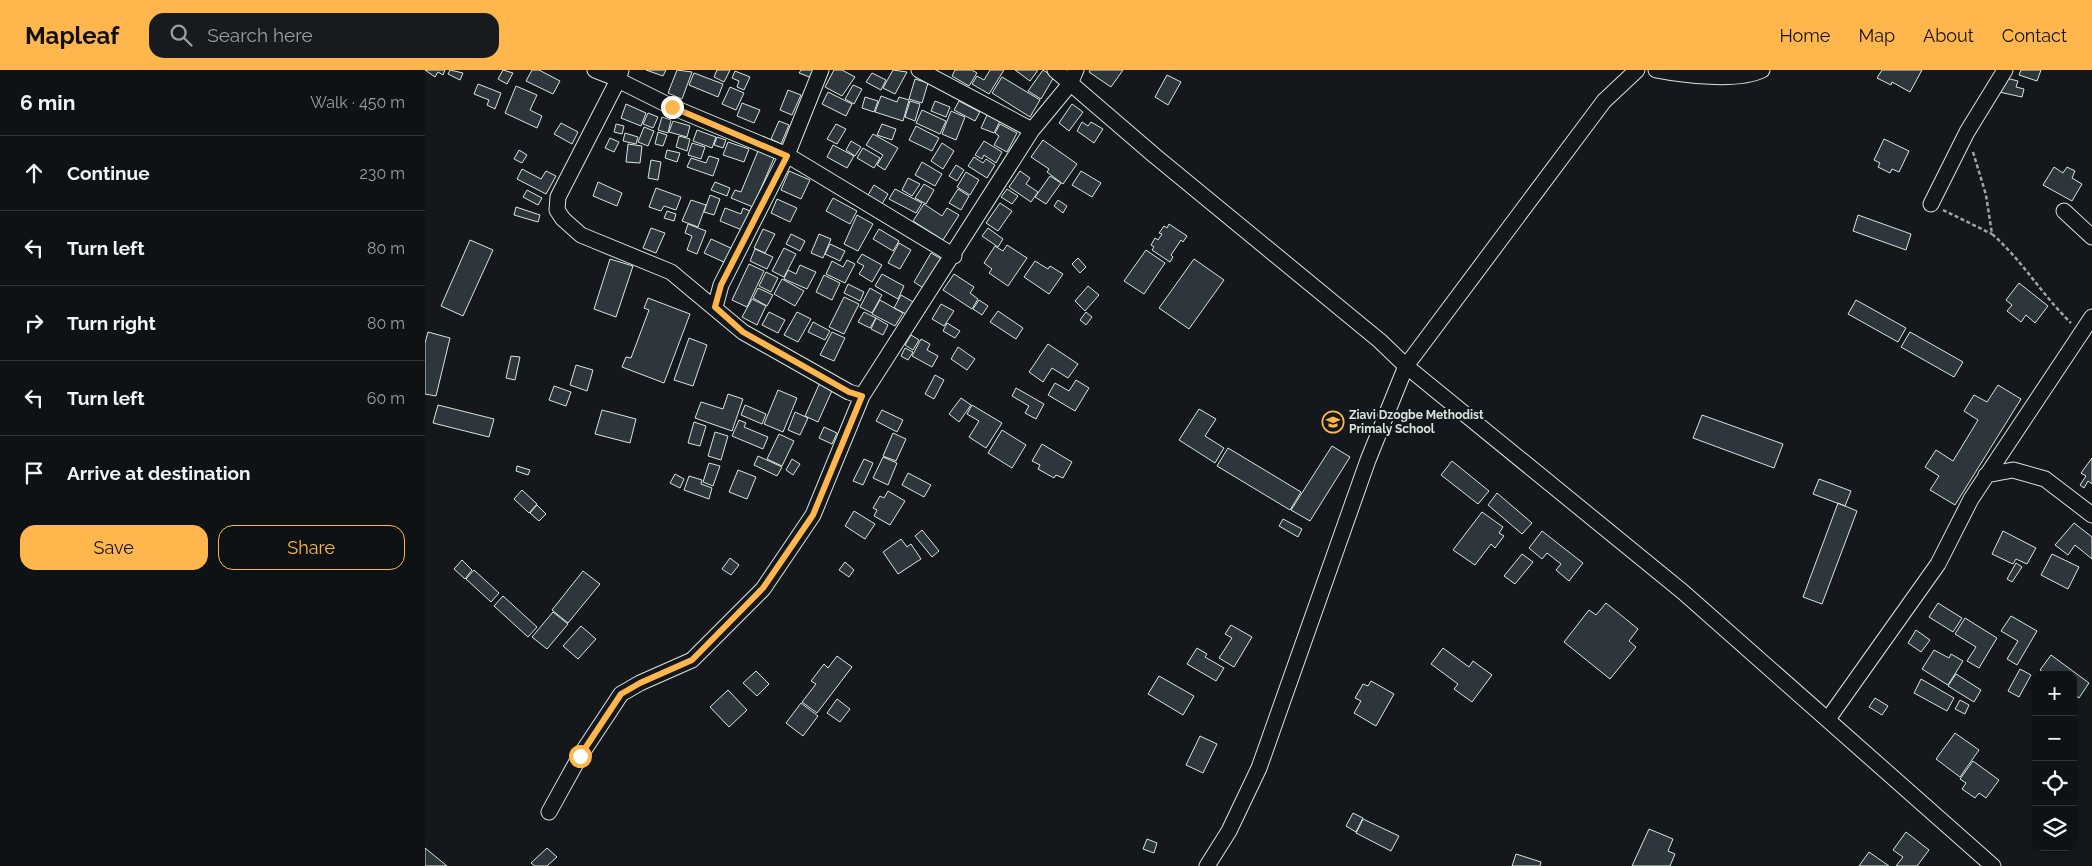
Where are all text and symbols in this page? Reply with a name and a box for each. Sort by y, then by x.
search box [149,13,499,58]
text: Mapleaf [25,21,119,50]
icon: search [167,21,195,49]
text: Search here [207,24,313,46]
text: Home [1779,25,1830,46]
text: Map [1858,25,1895,46]
text: About [1923,25,1974,46]
text: Contact [2002,25,2067,46]
text: 6 min [20,90,75,115]
text: Walk · 450 m [310,93,405,112]
route end [661,96,684,119]
icon: ahead [20,159,48,187]
text: Continue [67,162,150,184]
text: 230 m [360,164,405,183]
icon: left [20,234,48,262]
text: Turn left [67,237,144,259]
text: 80 m [367,239,405,258]
icon: right [20,309,48,337]
text: Turn right [67,312,156,334]
text: 80 m [367,314,405,333]
icon: left [20,384,48,412]
text: Turn left [67,387,144,409]
text: 60 m [367,389,405,408]
place label: Ziavi Dzogbe Methodist Primaly School [1349,408,1484,436]
school or university icon: Ziavi Dzogbe Methodist Primaly School [1321,410,1345,434]
icon: arrive [20,459,48,487]
text: Arrive at destination [67,462,251,484]
button: Save [20,525,208,570]
button: Share [218,525,405,570]
map controls [2032,671,2077,851]
button: + [2032,671,2077,716]
button: − [2032,716,2077,761]
route start [569,745,592,768]
button: locate [2032,761,2077,806]
button: layers [2032,806,2077,851]

